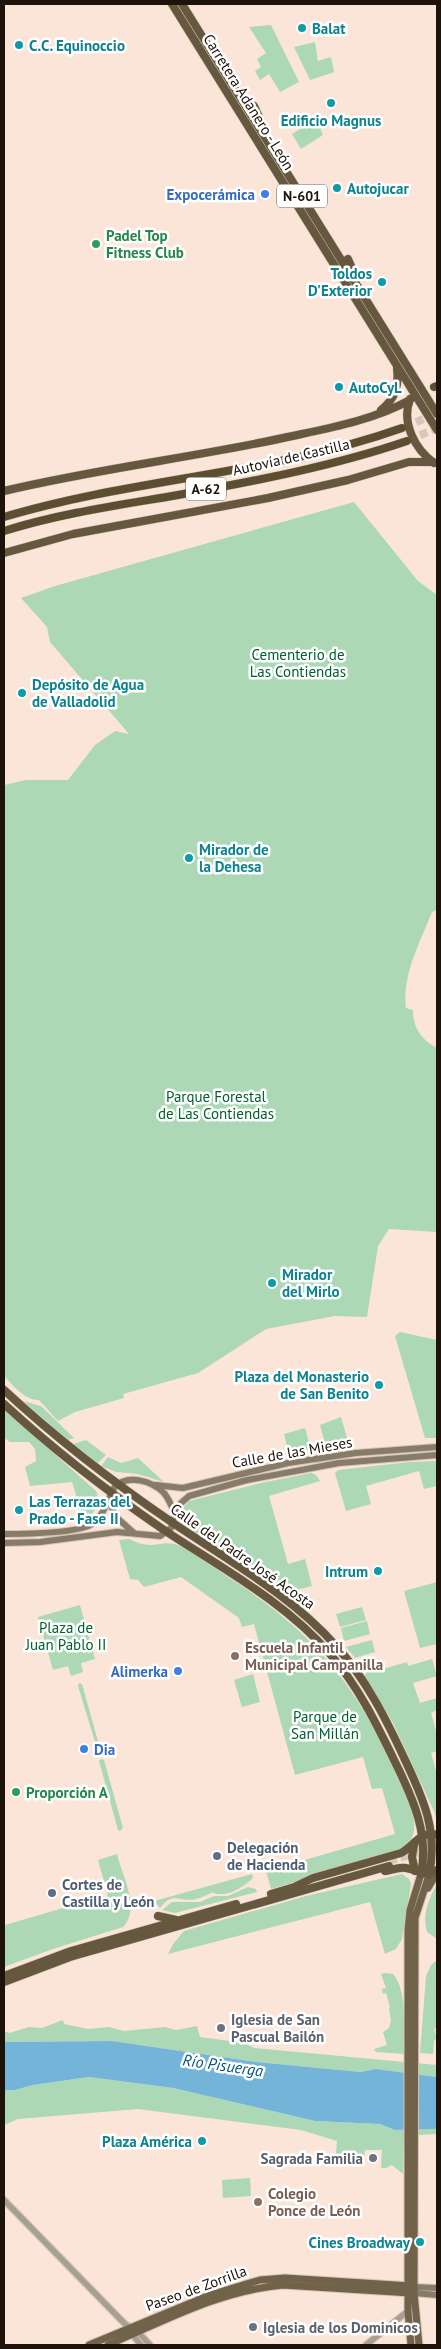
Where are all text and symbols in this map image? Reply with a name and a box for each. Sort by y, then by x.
place label: Balat [312,19,346,38]
marker: Balat [296,22,308,34]
street label: Carretera Adanero - León [199,30,299,174]
place label: C.C. Equinoccio [29,36,125,55]
marker: C.C. Equinoccio [13,39,25,51]
marker: Edificio Magnus [325,97,337,109]
place label: Edificio Magnus [281,111,381,130]
place label: Autojucar [347,179,409,198]
marker: Autojucar [331,182,343,194]
place label: Expocerámica [167,185,255,204]
road number: N-601 [277,185,327,208]
marker: Expocerámica [259,188,271,200]
place label: Padel Top Fitness Club [106,226,184,262]
marker: Padel Top Fitness Club [90,238,102,250]
place label: Toldos D'Exterior [308,264,373,300]
marker: Toldos D'Exterior [376,276,388,288]
place label: AutoCyL [349,378,402,397]
marker: AutoCyL [333,381,345,393]
street label: Autovía de Castilla [231,434,351,480]
road number: A-62 [186,478,226,500]
park label: Cementerio de Las Contiendas [250,645,346,681]
place label: Depósito de Agua de Valladolid [32,675,144,711]
marker: Depósito de Agua de Valladolid [16,687,28,699]
place label: Mirador de la Dehesa [199,840,269,876]
marker: Mirador de la Dehesa [183,852,195,864]
park label: Parque Forestal de Las Contiendas [158,1087,274,1123]
place label: Mirador del Mirlo [282,1265,340,1301]
marker: Mirador del Mirlo [266,1277,278,1289]
place label: Plaza del Monasterio de San Benito [234,1367,369,1403]
marker: Plaza del Monasterio de San Benito [373,1379,385,1391]
street label: Calle de las Mieses [230,1432,354,1472]
place label: Las Terrazas del Prado - Fase II [29,1492,131,1528]
street label: Calle del Padre José Acosta [167,1499,319,1613]
marker: Las Terrazas del Prado - Fase II [13,1504,25,1516]
place label: Intrum [325,1562,368,1581]
marker: Intrum [372,1565,384,1577]
park label: Plaza de Juan Pablo II [25,1618,106,1654]
place label: Escuela Infantil Municipal Campanilla [245,1638,383,1674]
marker: Escuela Infantil Municipal Campanilla [229,1650,241,1662]
place label: Alimerka [111,1662,168,1681]
marker: Alimerka [172,1665,184,1677]
park label: Parque de San Millán [291,1707,359,1743]
place label: Dia [94,1740,115,1759]
marker: Dia [78,1743,90,1755]
place label: Proporción A [26,1783,109,1802]
marker: Proporción A [10,1786,22,1798]
place label: Delegación de Hacienda [227,1838,306,1874]
marker: Delegación de Hacienda [211,1850,223,1862]
place label: Cortes de Castilla y León [62,1875,154,1911]
marker: Cortes de Castilla y León [46,1887,58,1899]
place label: Iglesia de San Pascual Bailón [231,2010,324,2046]
marker: Iglesia de San Pascual Bailón [215,2022,227,2034]
water label: Río Pisuerga [182,2049,265,2081]
place label: Plaza América [102,2132,192,2151]
marker: Plaza América [196,2135,208,2147]
place label: Sagrada Familia [260,2149,363,2168]
marker: Sagrada Familia [367,2152,379,2164]
place label: Colegio Ponce de León [268,2184,360,2220]
marker: Colegio Ponce de León [252,2196,264,2208]
place label: Cines Broadway [309,2233,411,2252]
marker: Cines Broadway [414,2236,426,2248]
street label: Paseo de Zorrilla [143,2261,249,2315]
place label: Iglesia de los Dominicos [263,2318,418,2337]
marker: Iglesia de los Dominicos [247,2321,259,2333]

